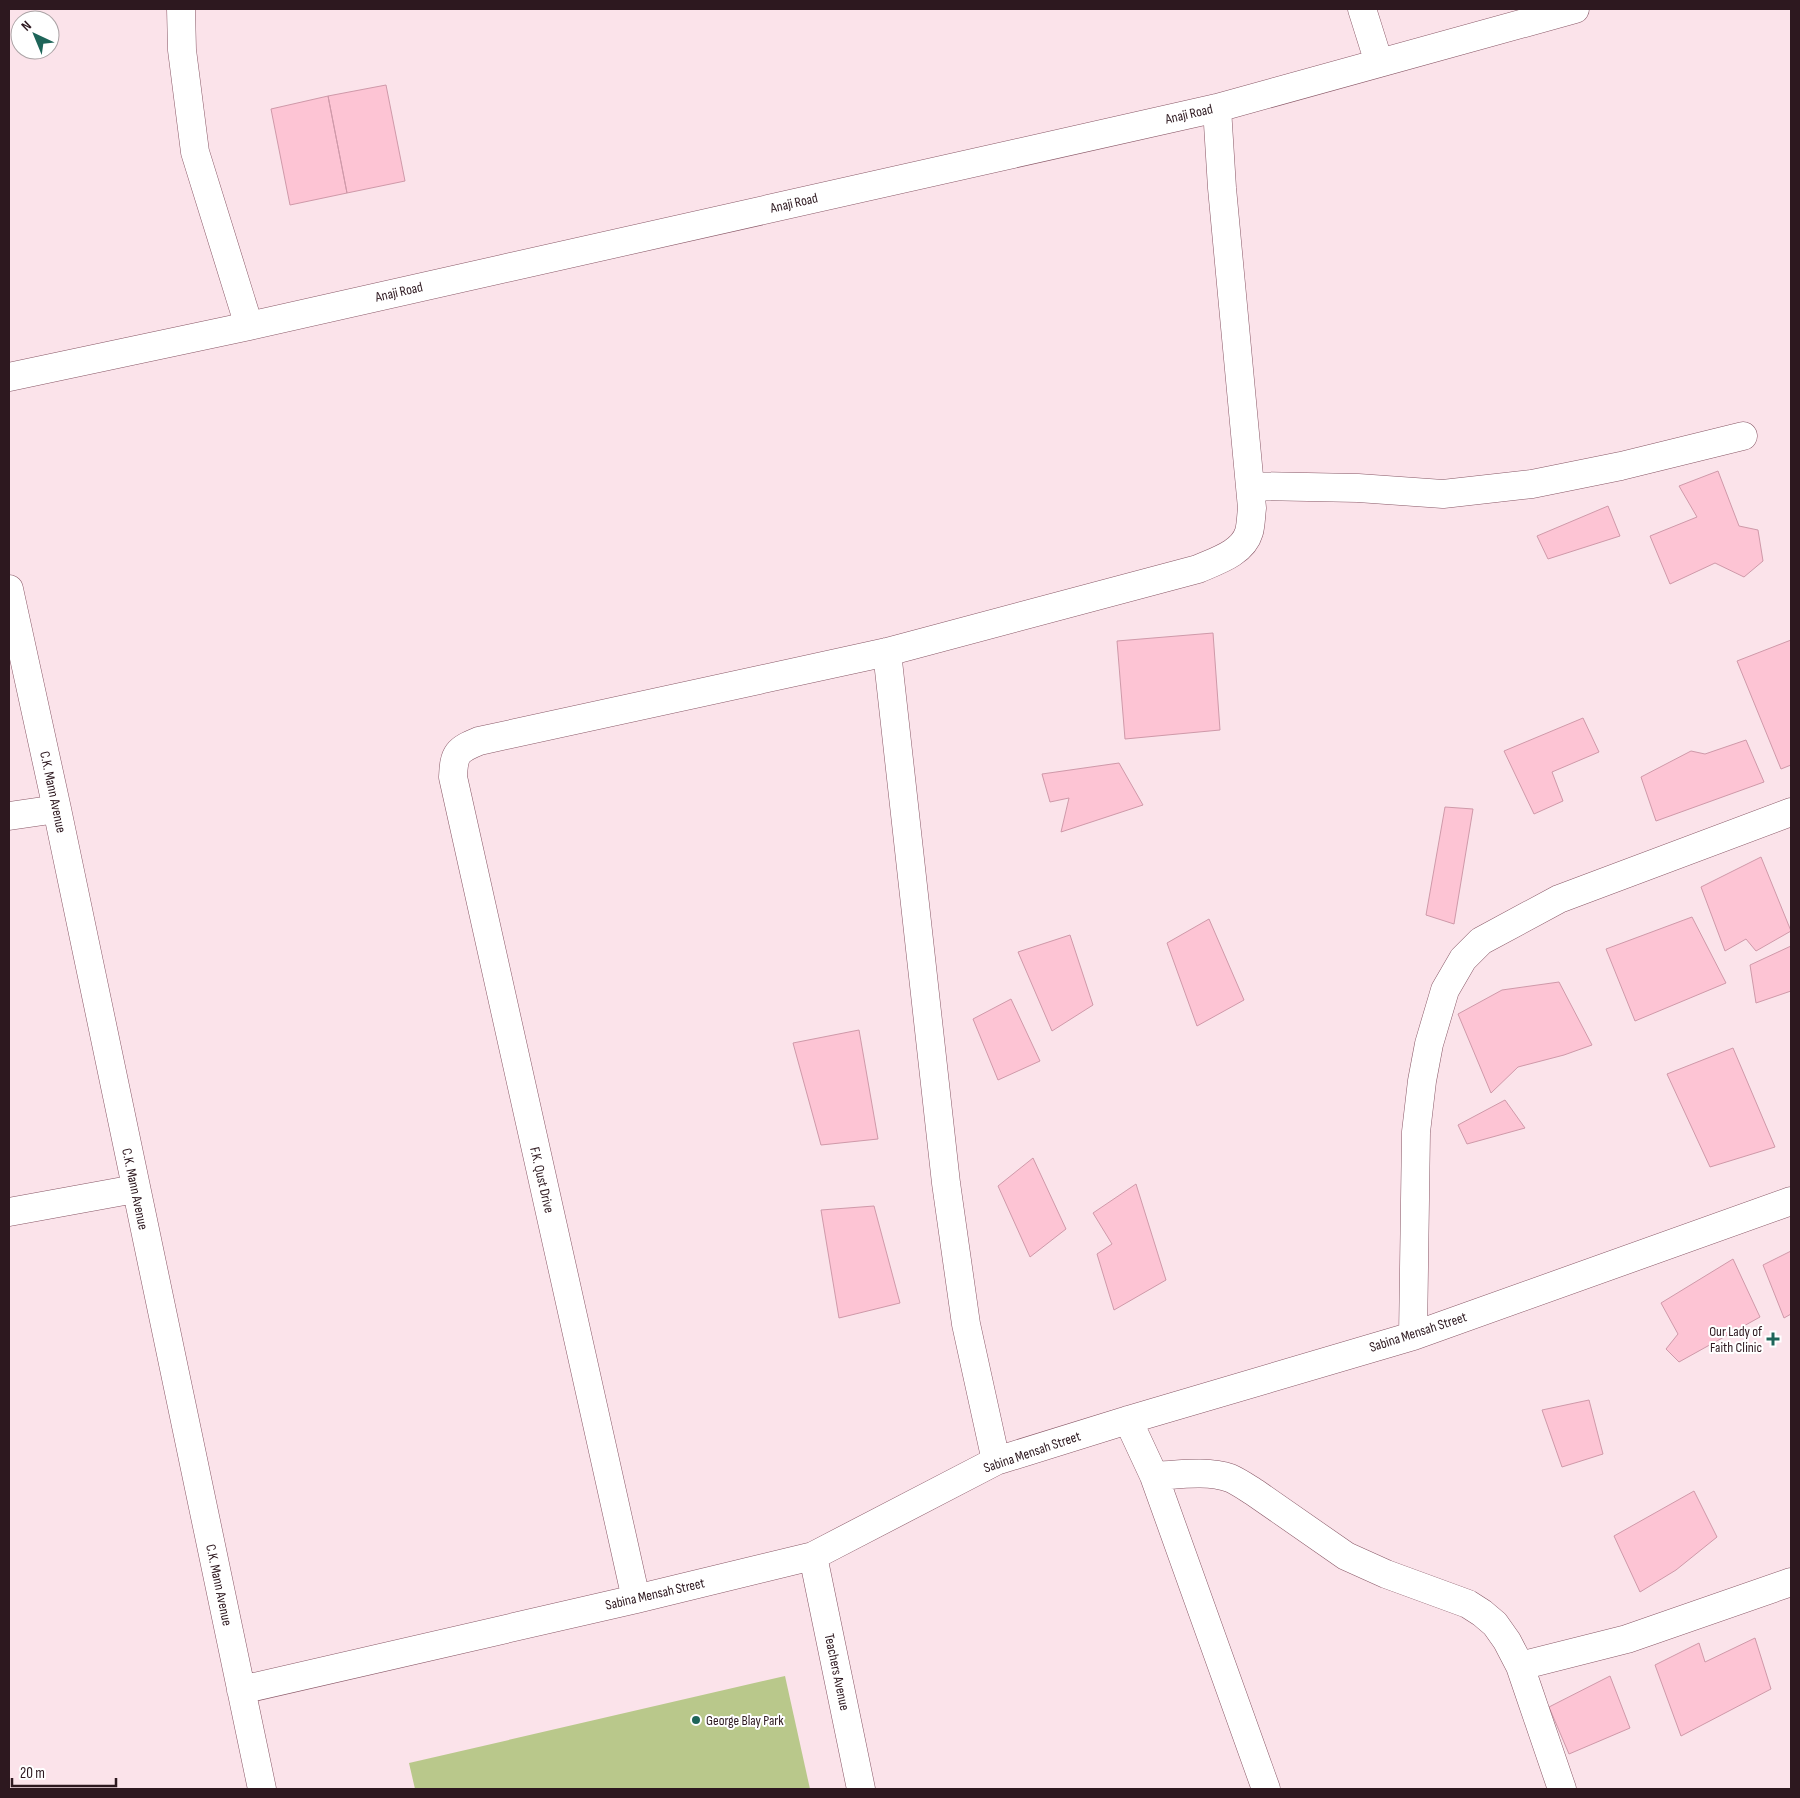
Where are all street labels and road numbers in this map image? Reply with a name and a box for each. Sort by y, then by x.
street label: Anaji Road [1163,100,1215,128]
street label: Anaji Road [768,189,820,217]
street label: Anaji Road [373,278,425,306]
street label: C.K. Mann Avenue [36,750,70,834]
street label: F.K. Qust Drive [526,1145,558,1215]
street label: C.K. Mann Avenue [118,1147,152,1231]
street label: Sabina Mensah Street [1367,1308,1469,1356]
street label: Sabina Mensah Street [981,1427,1083,1477]
street label: C.K. Mann Avenue [202,1543,236,1627]
street label: Sabina Mensah Street [604,1574,706,1614]
street label: Teachers Avenue [821,1632,853,1712]

